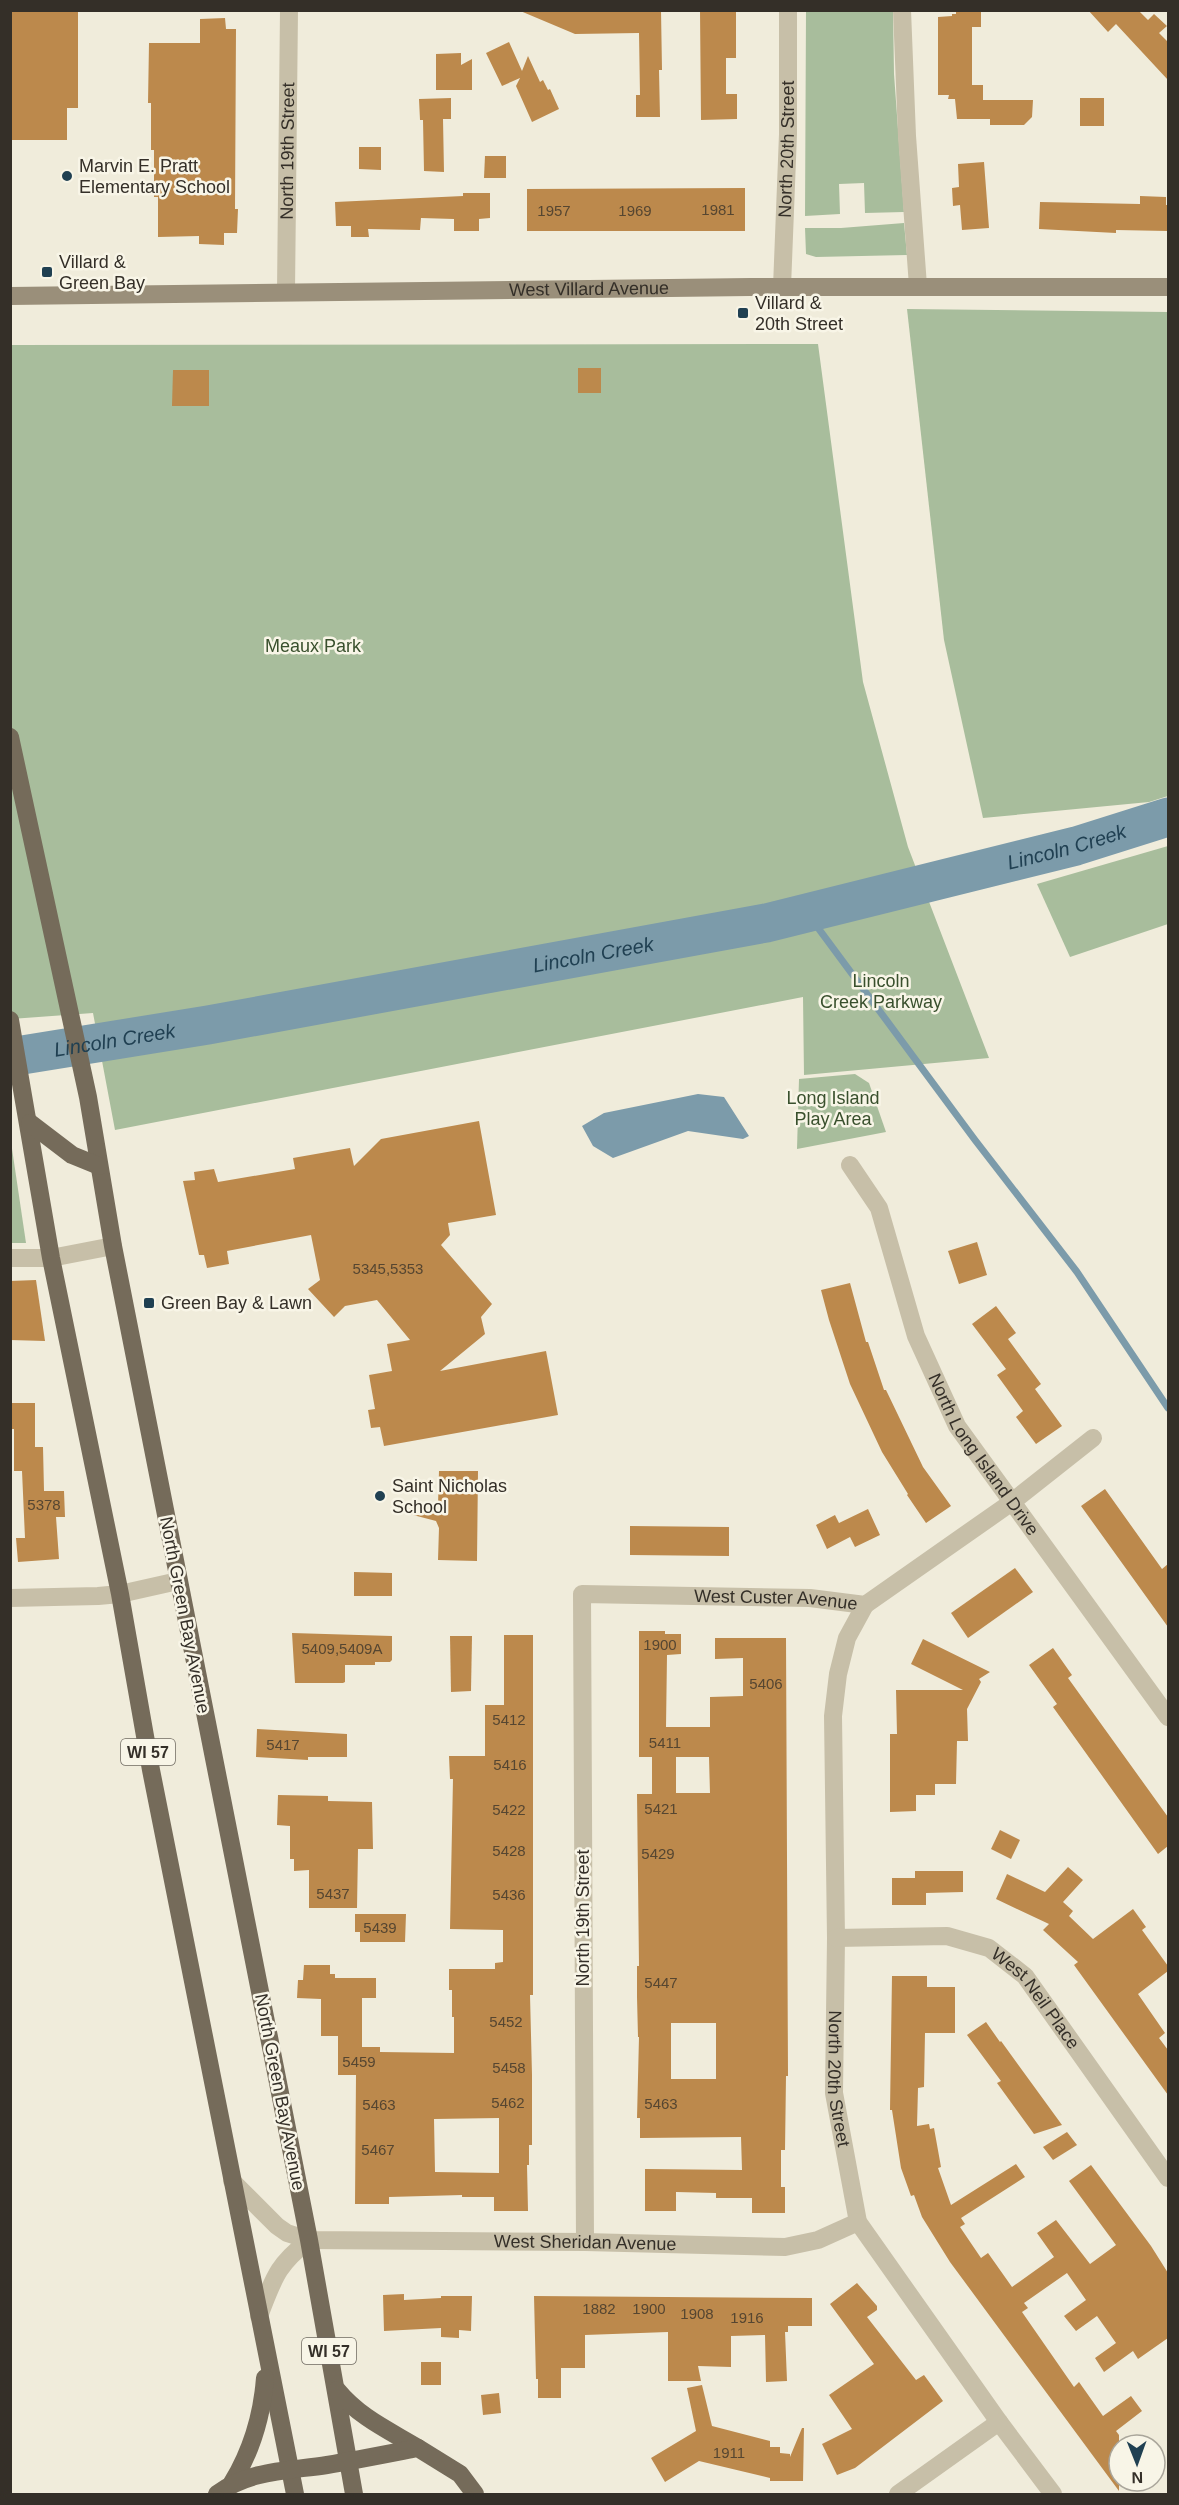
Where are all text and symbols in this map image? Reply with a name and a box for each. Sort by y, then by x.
street label: North 20th Street [775,81,798,218]
street label: North 19th Street [277,82,298,220]
place label: Marvin E. Pratt Elementary School [79,156,230,197]
marker: Marvin E. Pratt Elementary School [60,169,74,183]
house number: 1981 [701,201,735,218]
house number: 1957 [537,202,571,219]
house number: 1969 [618,202,652,219]
place label: Villard & Green Bay [59,252,145,293]
marker: Villard & Green Bay [40,265,54,279]
street label: West Villard Avenue [509,278,669,300]
place label: Villard & 20th Street [755,293,843,334]
marker: Villard & 20th Street [736,306,750,320]
park label: Meaux Park [265,636,362,656]
water label: Lincoln Creek [1005,820,1130,874]
water label: Lincoln Creek [531,933,656,976]
park label: Lincoln Creek Parkway [820,971,942,1012]
water label: Lincoln Creek [52,1019,178,1061]
park label: Long Island Play Area [786,1088,880,1129]
house number: 5345,5353 [353,1260,423,1277]
place label: Green Bay & Lawn [161,1293,312,1313]
marker: Green Bay & Lawn [142,1296,156,1310]
street label: North Long Island Drive [924,1370,1043,1539]
place label: Saint Nicholas School [392,1476,507,1517]
marker: Saint Nicholas School [373,1489,387,1503]
house number: 5378 [27,1496,61,1513]
street label: North Green Bay Avenue [156,1515,214,1715]
street label: West Custer Avenue [694,1586,859,1614]
house number: 1900 [643,1636,677,1653]
house number: 5409,5409A [302,1640,382,1657]
house number: 5406 [749,1675,783,1692]
house number: 5412 [492,1711,526,1728]
house number: 5411 [649,1734,681,1751]
house number: 5417 [266,1736,300,1753]
road number: WI 57 [121,1739,175,1765]
house number: 5416 [493,1756,527,1773]
house number: 5421 [644,1800,678,1817]
house number: 5422 [492,1801,526,1818]
house number: 5428 [492,1842,526,1859]
house number: 5429 [641,1845,675,1862]
street label: North 19th Street [573,1849,593,1987]
house number: 5437 [316,1885,350,1902]
house number: 5436 [492,1886,526,1903]
house number: 5439 [363,1919,397,1936]
street label: West Neil Place [988,1944,1083,2053]
house number: 5447 [644,1974,678,1991]
street label: North Green Bay Avenue [251,1992,309,2192]
street label: North 20th Street [824,2010,854,2148]
house number: 5452 [489,2013,523,2030]
house number: 5459 [342,2053,376,2070]
house number: 5458 [492,2059,526,2076]
house number: 5462 [491,2094,525,2111]
house number: 5463 [644,2095,678,2112]
house number: 5463 [362,2096,396,2113]
house number: 5467 [361,2141,395,2158]
street label: West Sheridan Avenue [494,2231,677,2254]
house number: 1882 [582,2300,616,2317]
house number: 1900 [632,2300,666,2317]
house number: 1908 [680,2305,714,2322]
house number: 1916 [730,2309,764,2326]
road number: WI 57 [302,2338,356,2364]
north arrow [1107,2433,1167,2493]
house number: 1911 [713,2444,745,2461]
text: N [1131,2469,1143,2486]

